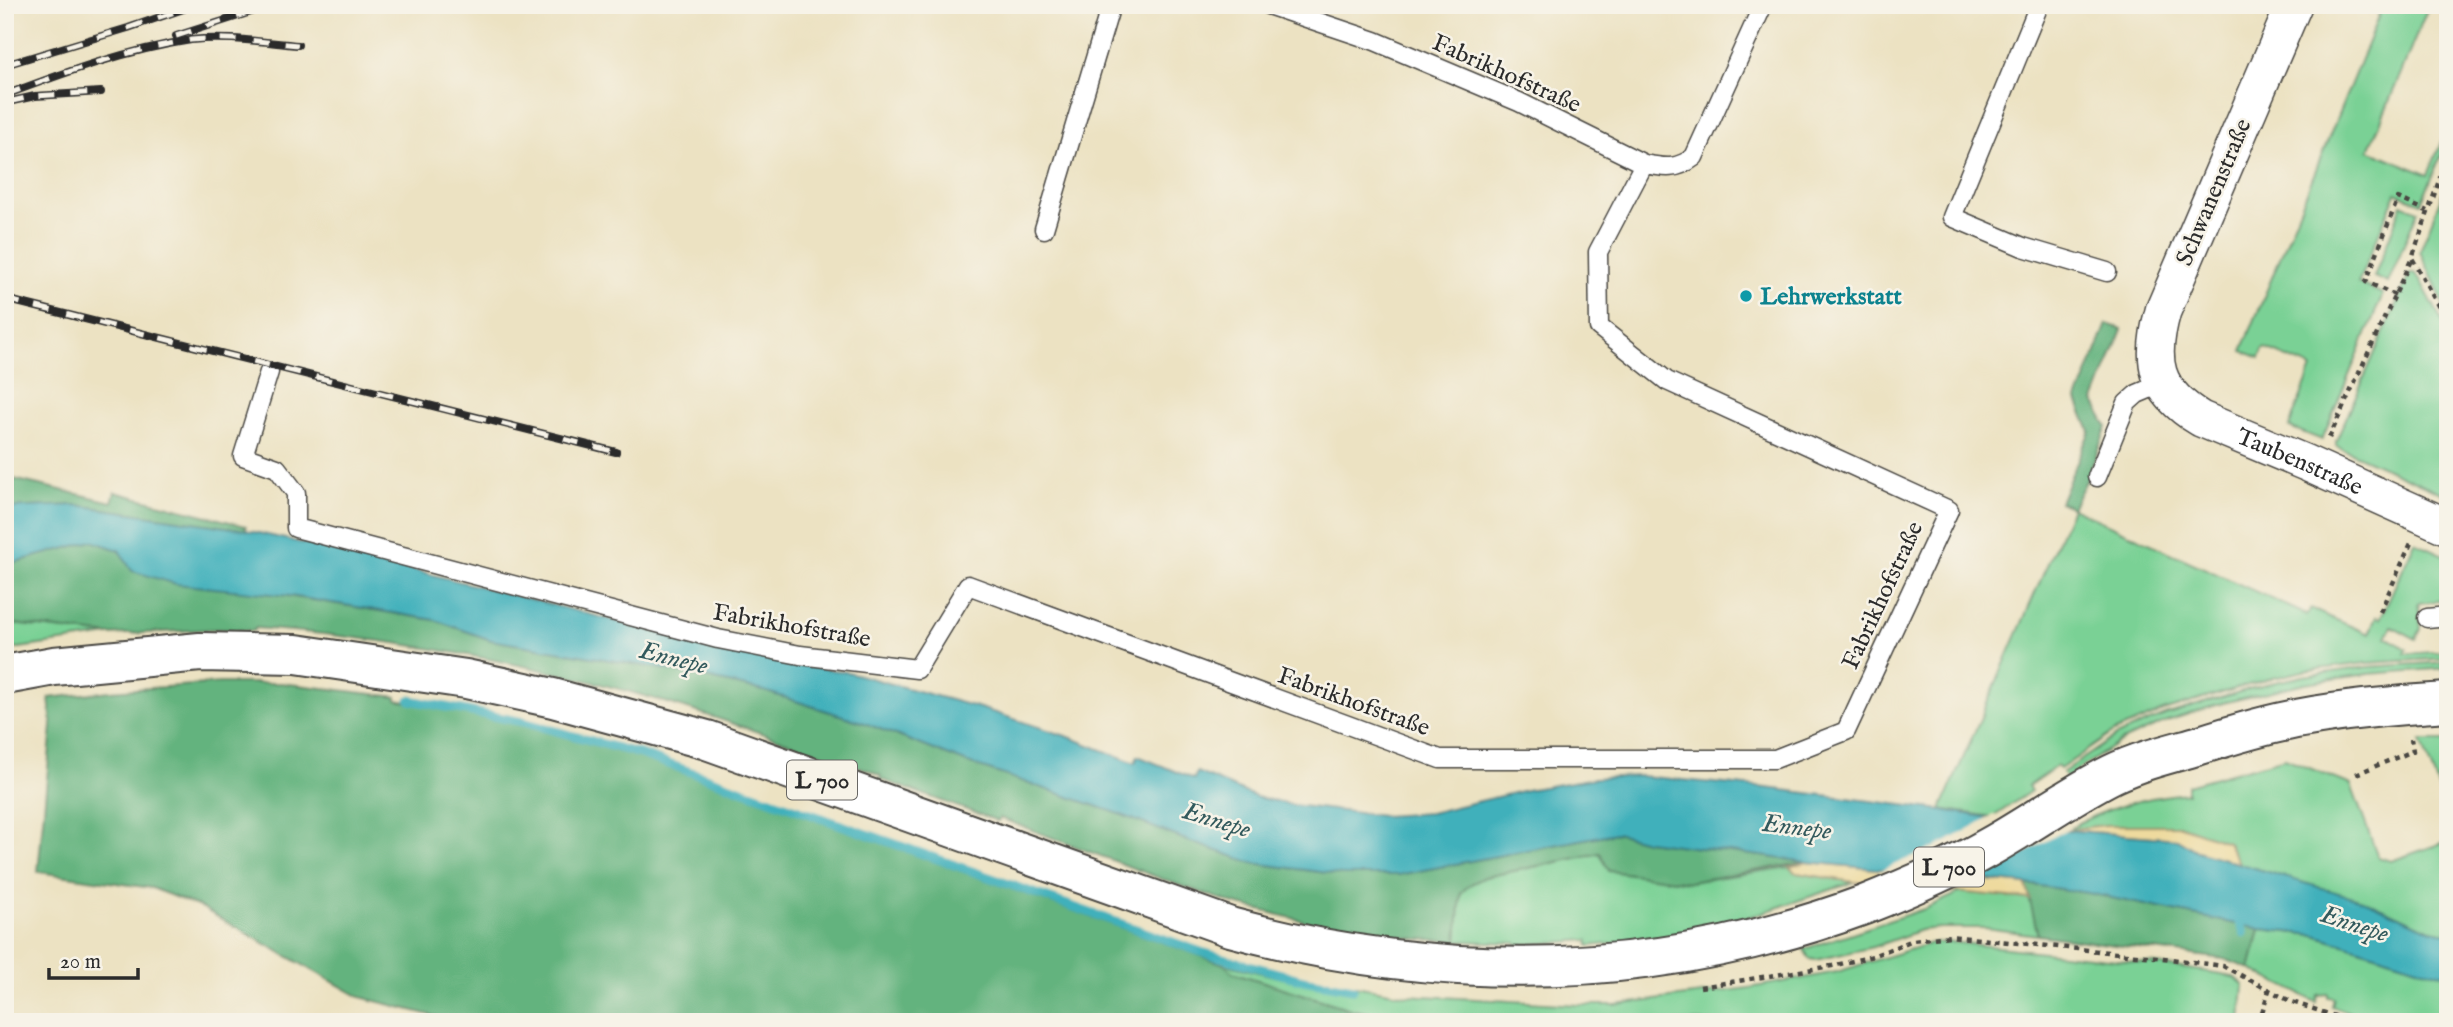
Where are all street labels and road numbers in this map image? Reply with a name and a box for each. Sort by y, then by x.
street label: Fabrikhofstraße [1427,28,1586,121]
street label: Schwanenstraße [2169,114,2259,271]
street label: Taubenstraße [2232,422,2367,504]
street label: Fabrikhofstraße [1836,517,1931,674]
street label: Fabrikhofstraße [710,597,873,656]
street label: Fabrikhofstraße [1273,661,1434,744]
road number: L 700 [787,760,857,800]
road number: L 700 [1914,848,1984,887]

